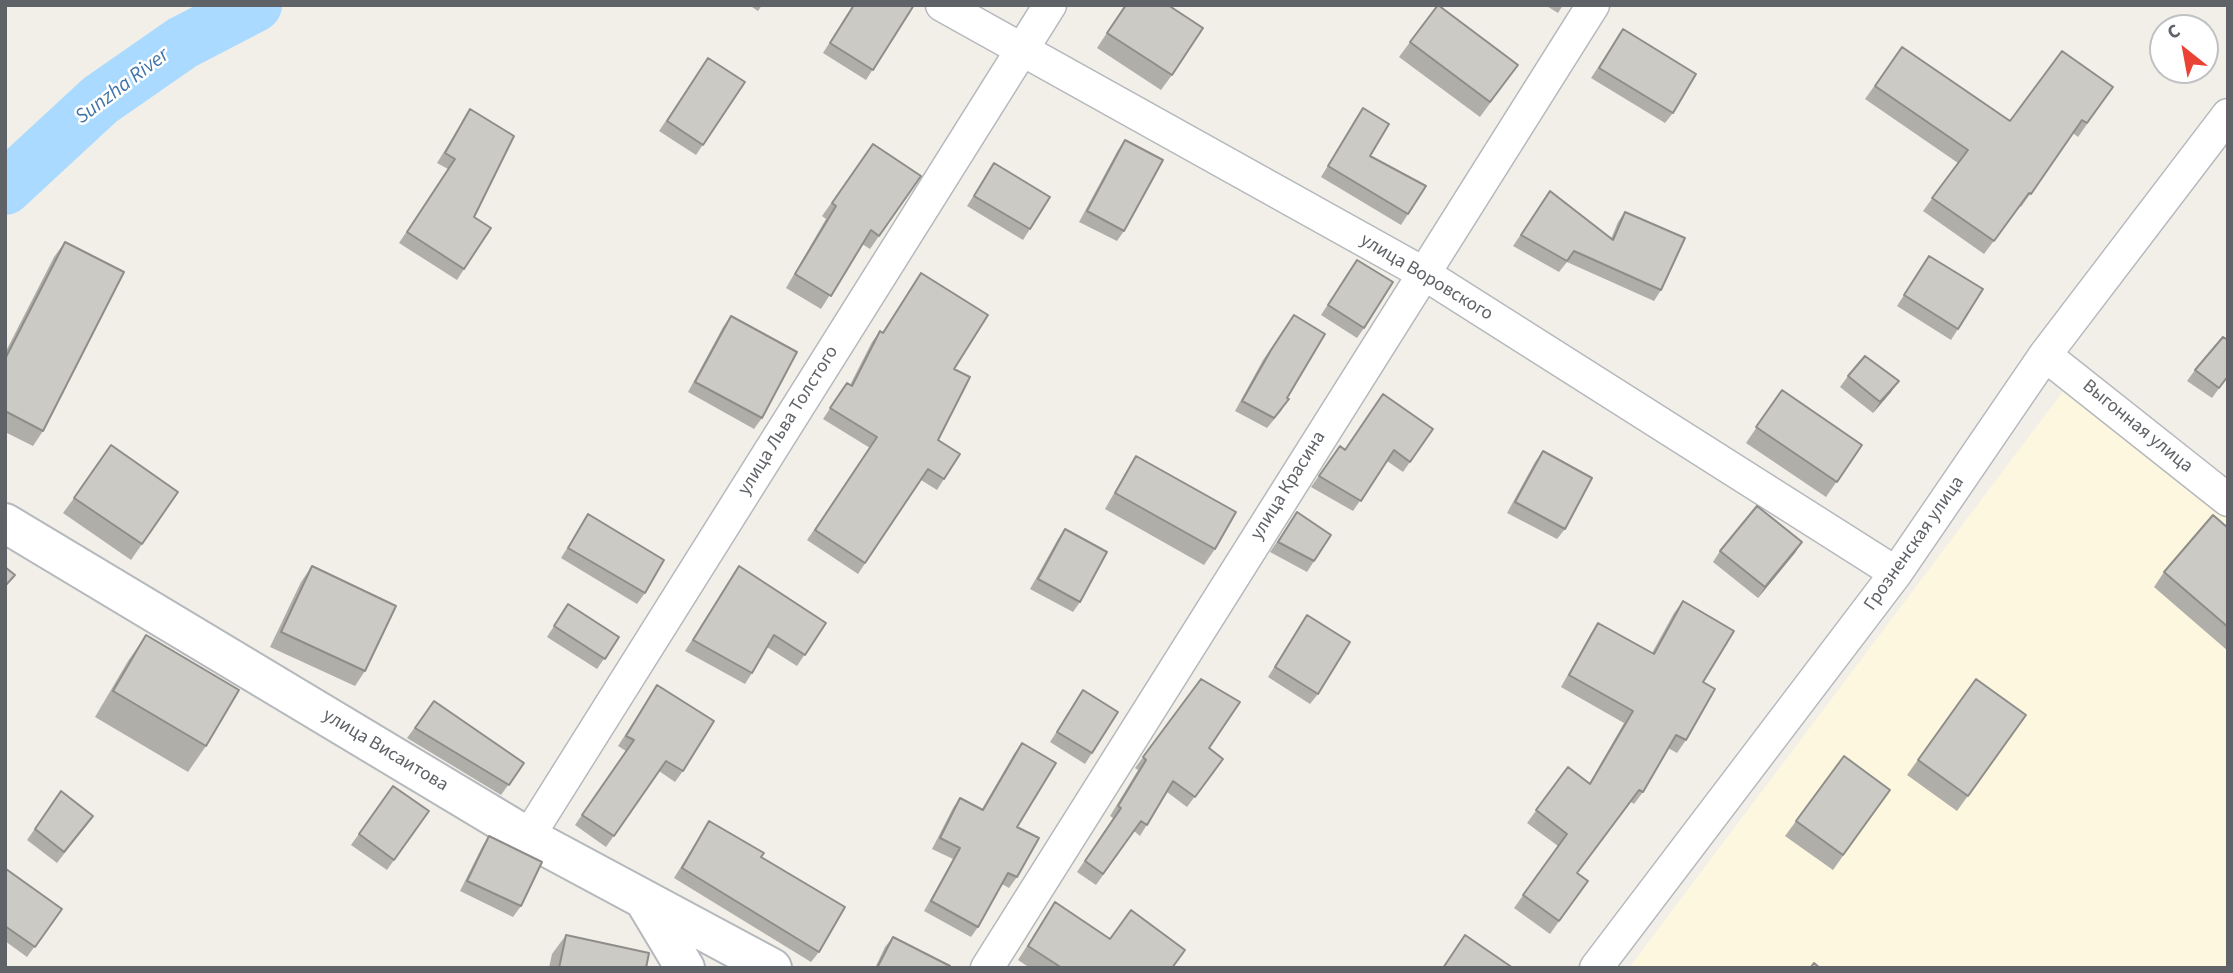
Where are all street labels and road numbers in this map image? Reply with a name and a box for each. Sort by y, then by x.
street label: улица Воровского [1355,229,1497,327]
street label: улица Льва Толстого [734,342,844,500]
street label: Выгонная улица [2077,375,2197,479]
street label: улица Красина [1246,427,1332,545]
street label: Грозненская улица [1860,472,1970,616]
street label: улица Висаитова [318,705,452,797]

